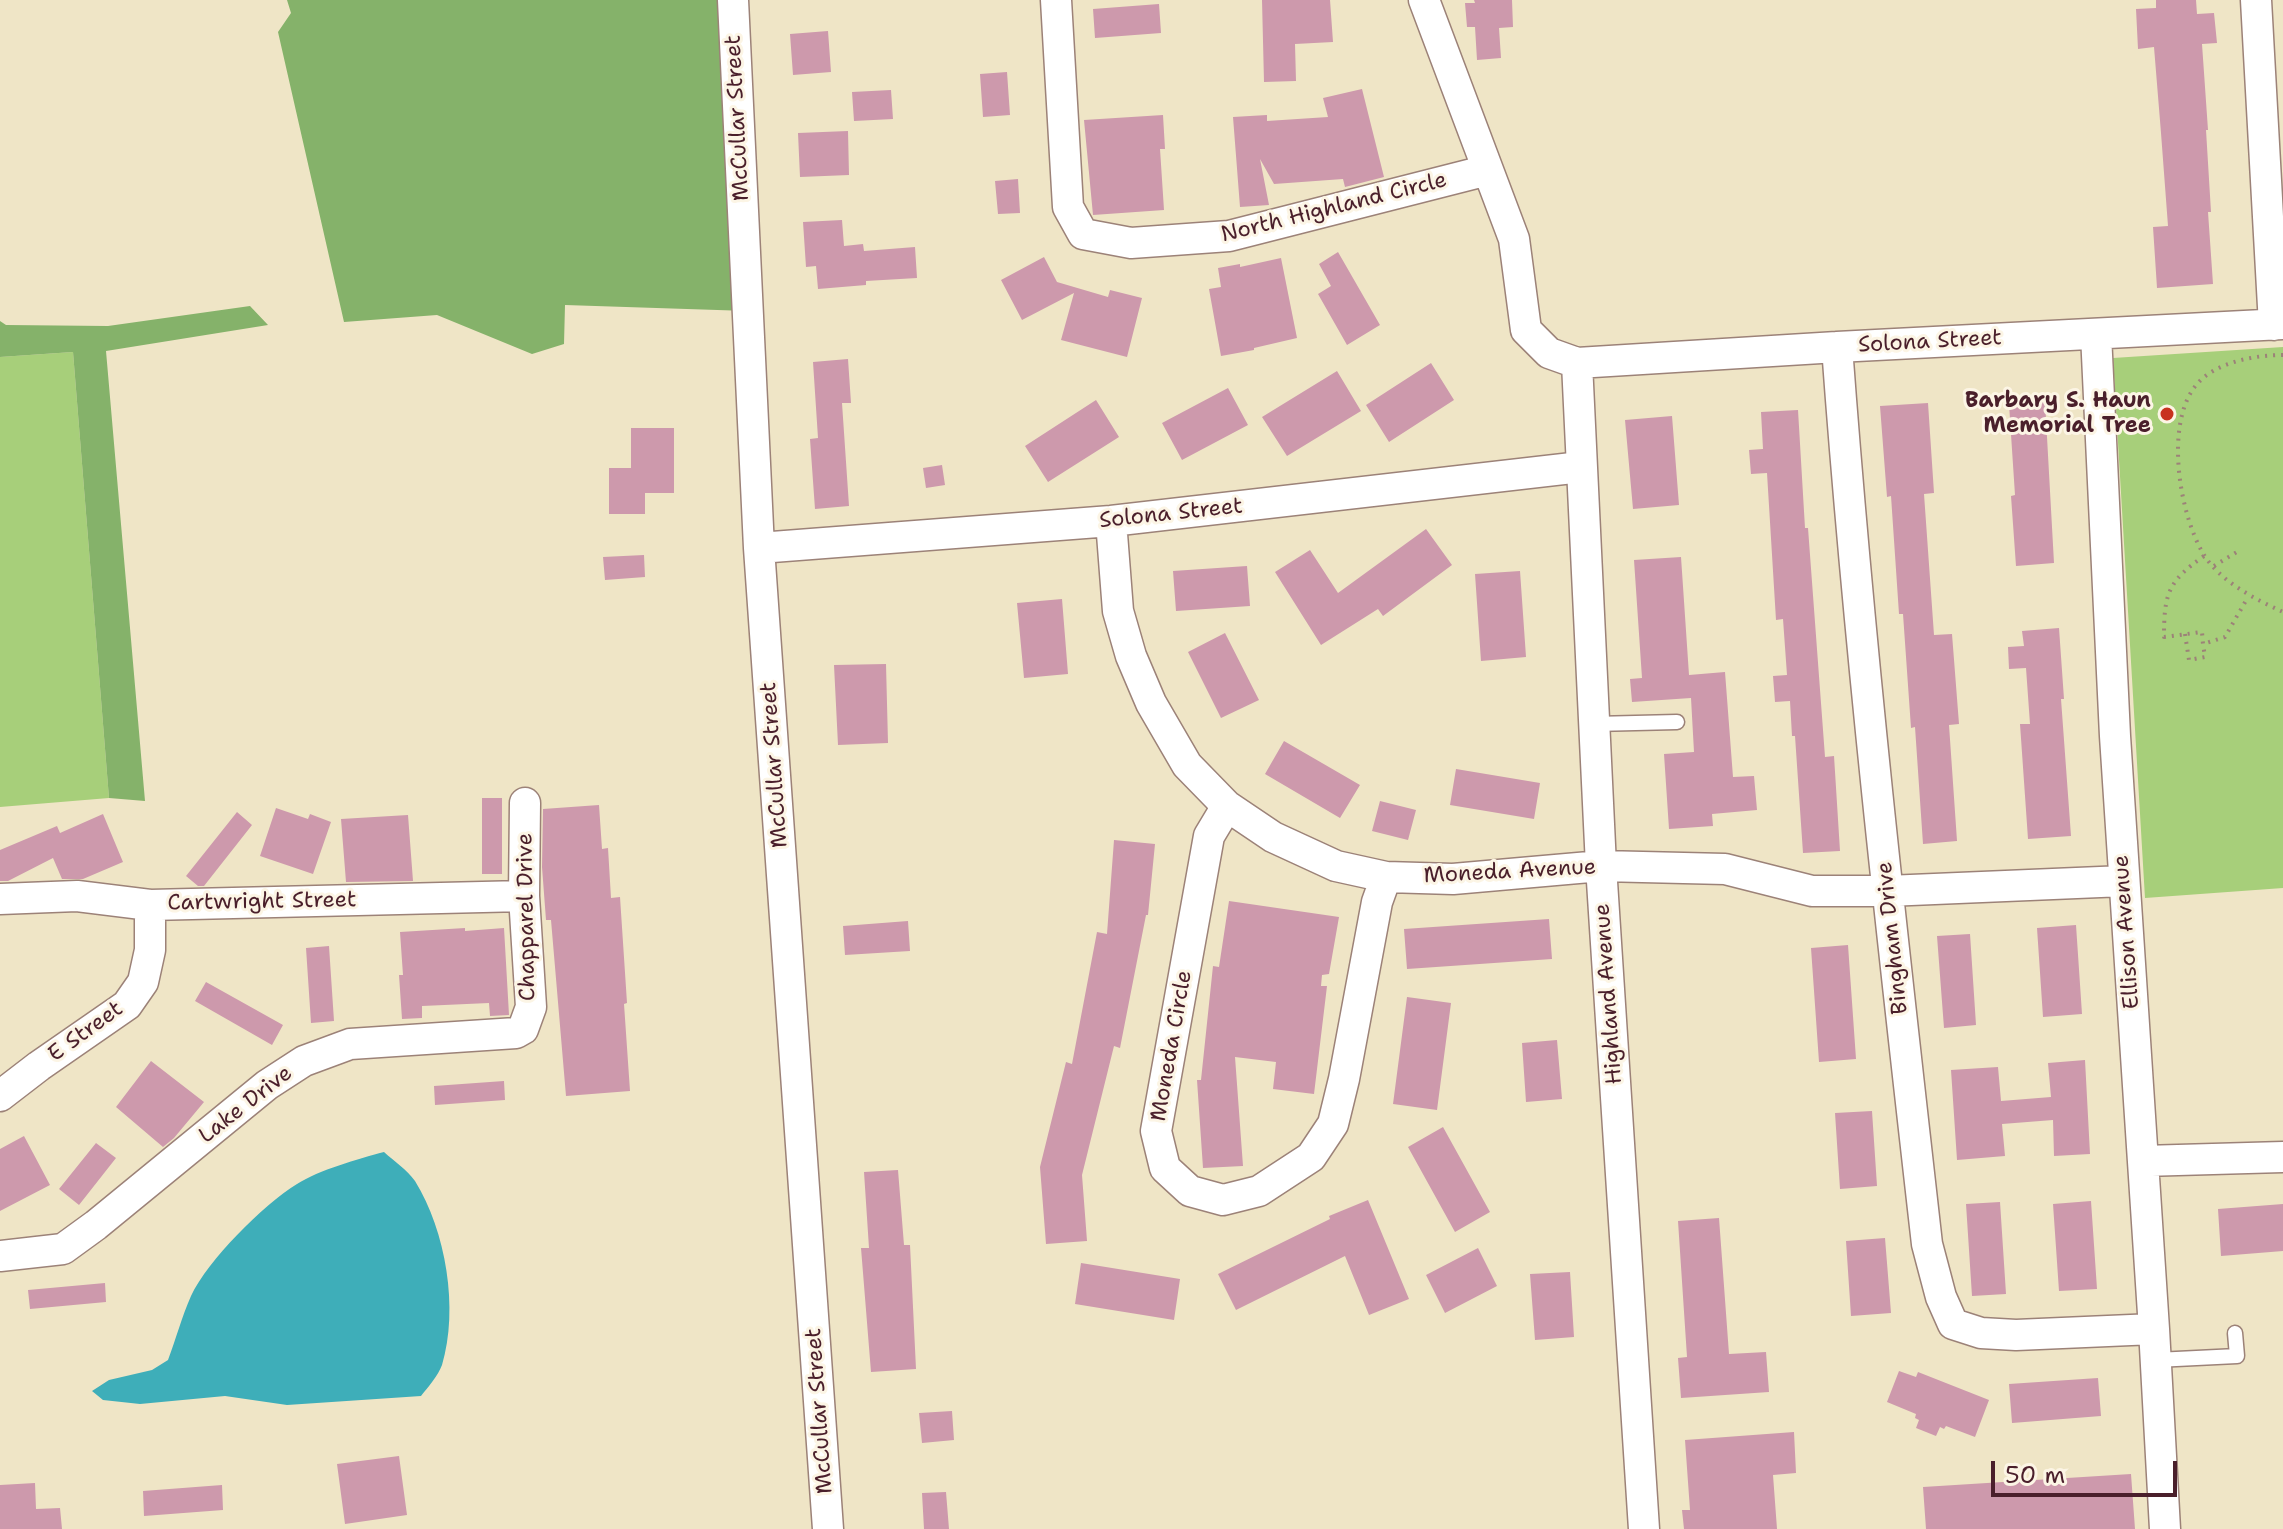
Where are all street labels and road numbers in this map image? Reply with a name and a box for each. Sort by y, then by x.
street label: McCullar Street [720,34,756,202]
street label: North Highland Circle [1218,167,1450,249]
street label: Solona Street [1857,325,2003,359]
street label: Solona Street [1098,493,1244,535]
street label: McCullar Street [756,681,794,849]
street label: Chapparel Drive [512,833,542,1001]
street label: Moneda Avenue [1423,854,1597,890]
street label: Ellison Avenue [2108,854,2146,1010]
street label: Bingham Drive [1872,860,1914,1016]
street label: Cartwright Street [167,887,357,917]
street label: Highland Avenue [1590,903,1628,1085]
street label: Moneda Circle [1146,968,1198,1124]
street label: E Street [43,996,129,1068]
street label: Lake Drive [194,1060,298,1150]
street label: McCullar Street [801,1327,839,1495]

